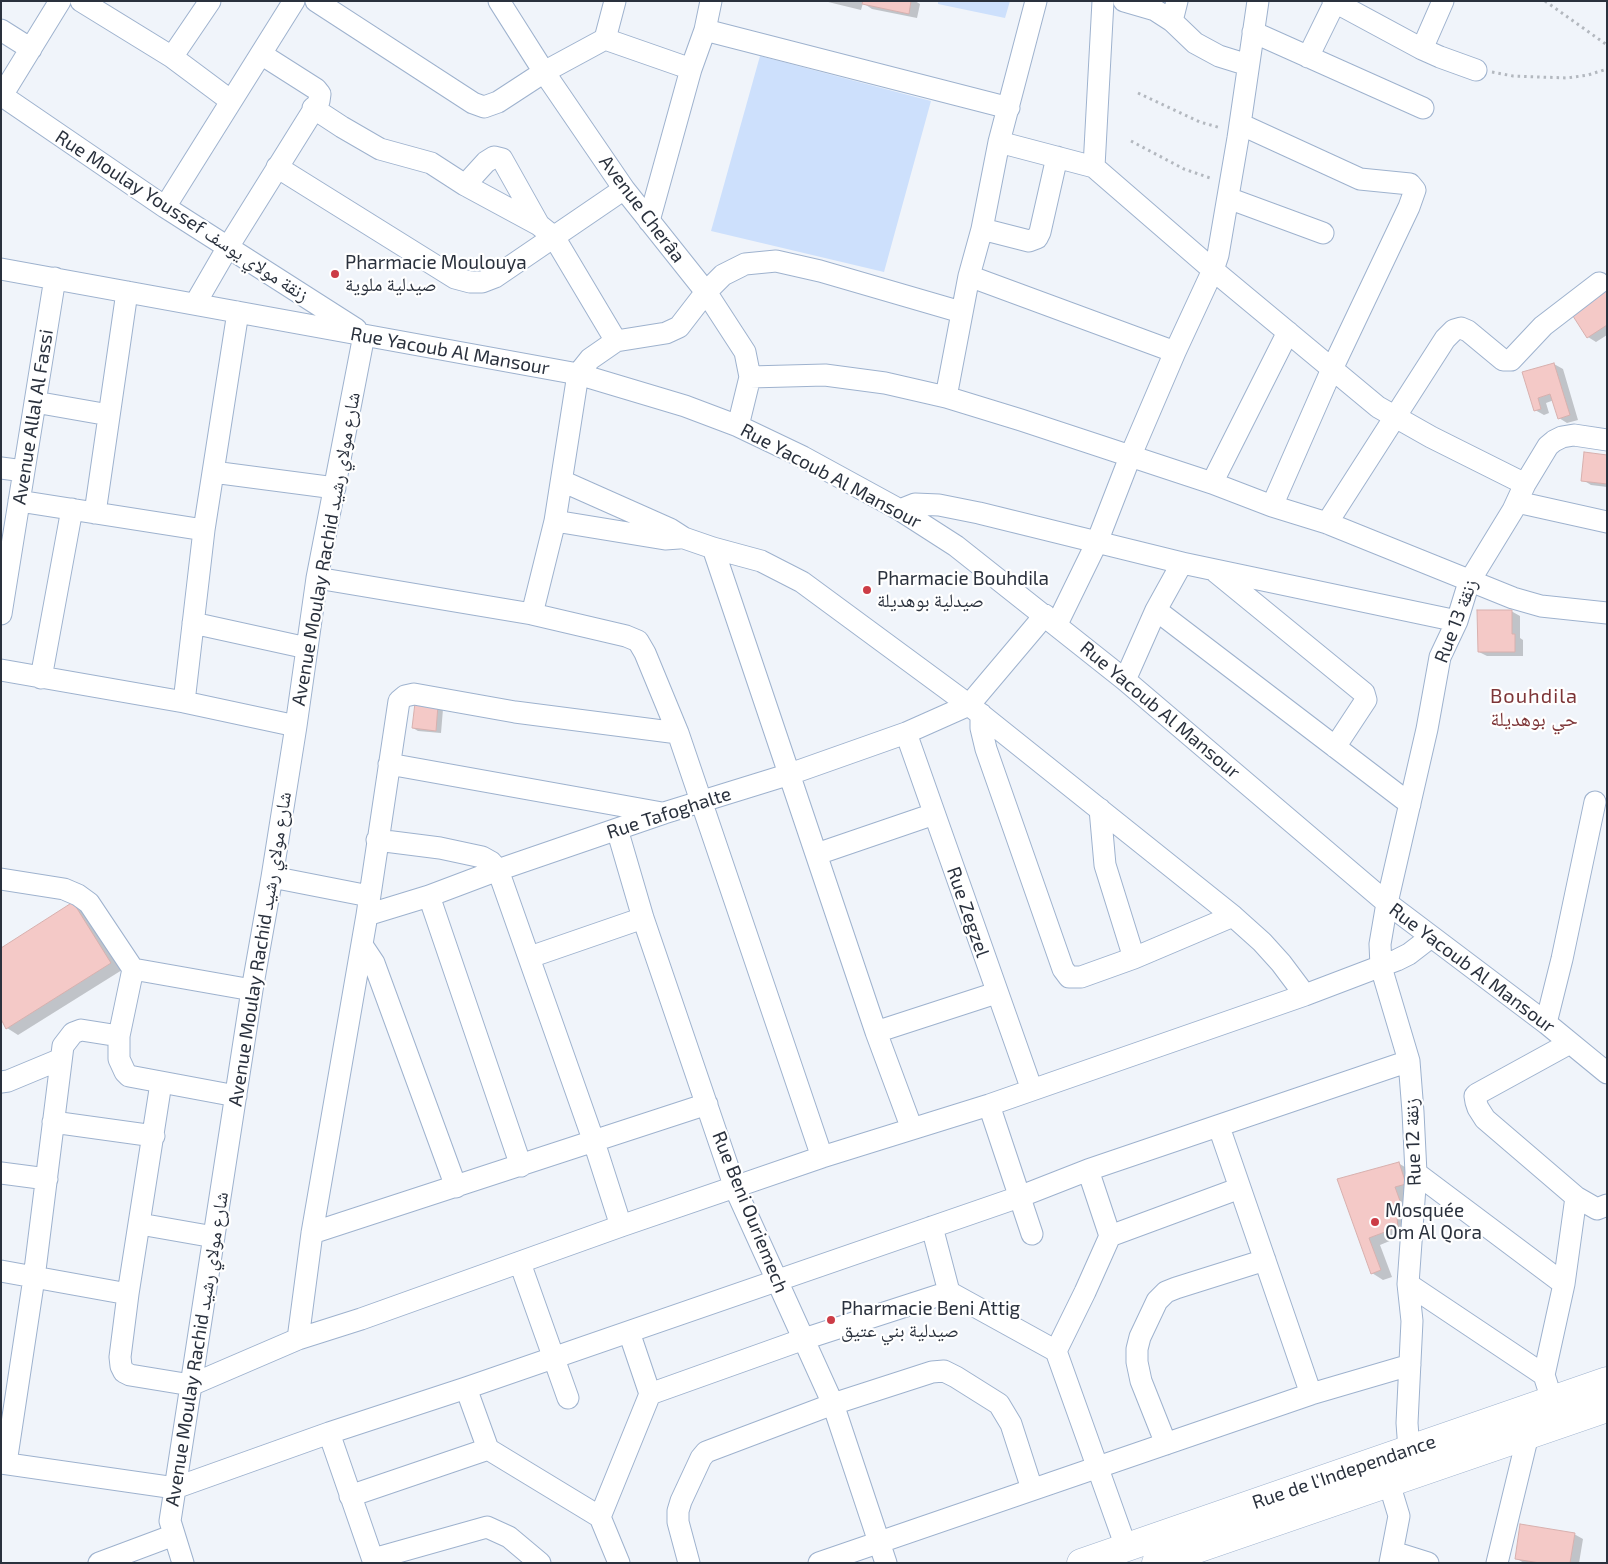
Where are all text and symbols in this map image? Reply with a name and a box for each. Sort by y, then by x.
street label: Rue Moulay Youssef زنقة مولاي يوسف [51,125,313,307]
street label: Avenue Cherâa [594,151,690,267]
place label: Pharmacie Moulouya صيدلية ملوية [345,252,527,296]
marker: Pharmacie Moulouya صيدلية ملوية [329,268,341,280]
street label: Rue Yacoub Al Mansour [349,322,551,380]
street label: Avenue Allal Al Fassi [8,328,58,506]
street label: Avenue Moulay Rachid شارع مولاي رشيد [287,390,365,708]
street label: Rue Yacoub Al Mansour [737,419,925,533]
place label: Pharmacie Bouhdila صيدلية بوهديلة [877,568,1049,612]
street label: Rue 13 زنقة [1430,576,1482,666]
marker: Pharmacie Bouhdila صيدلية بوهديلة [861,584,873,596]
street label: Rue Yacoub Al Mansour [1075,636,1245,784]
district label: Bouhdila حي بوهديلة [1489,684,1579,731]
street label: Rue Tafoghalte [604,782,734,844]
street label: Avenue Moulay Rachid شارع مولاي رشيد [224,790,296,1108]
street label: Rue Zegzel [942,864,994,960]
street label: Rue Yacoub Al Mansour [1385,898,1559,1038]
street label: Rue 12 زنقة [1400,1098,1426,1186]
street label: Rue Beni Ouriemech [707,1128,793,1296]
street label: Avenue Moulay Rachid شارع مولاي رشيد [161,1190,233,1508]
place label: Mosquée Om Al Qora [1385,1200,1482,1244]
marker: Mosquée Om Al Qora [1369,1216,1381,1228]
place label: Pharmacie Beni Attig صيدلية بني عتيق [841,1298,1020,1342]
marker: Pharmacie Beni Attig صيدلية بني عتيق [825,1314,837,1326]
street label: Rue de l'Independance [1249,1430,1439,1514]

